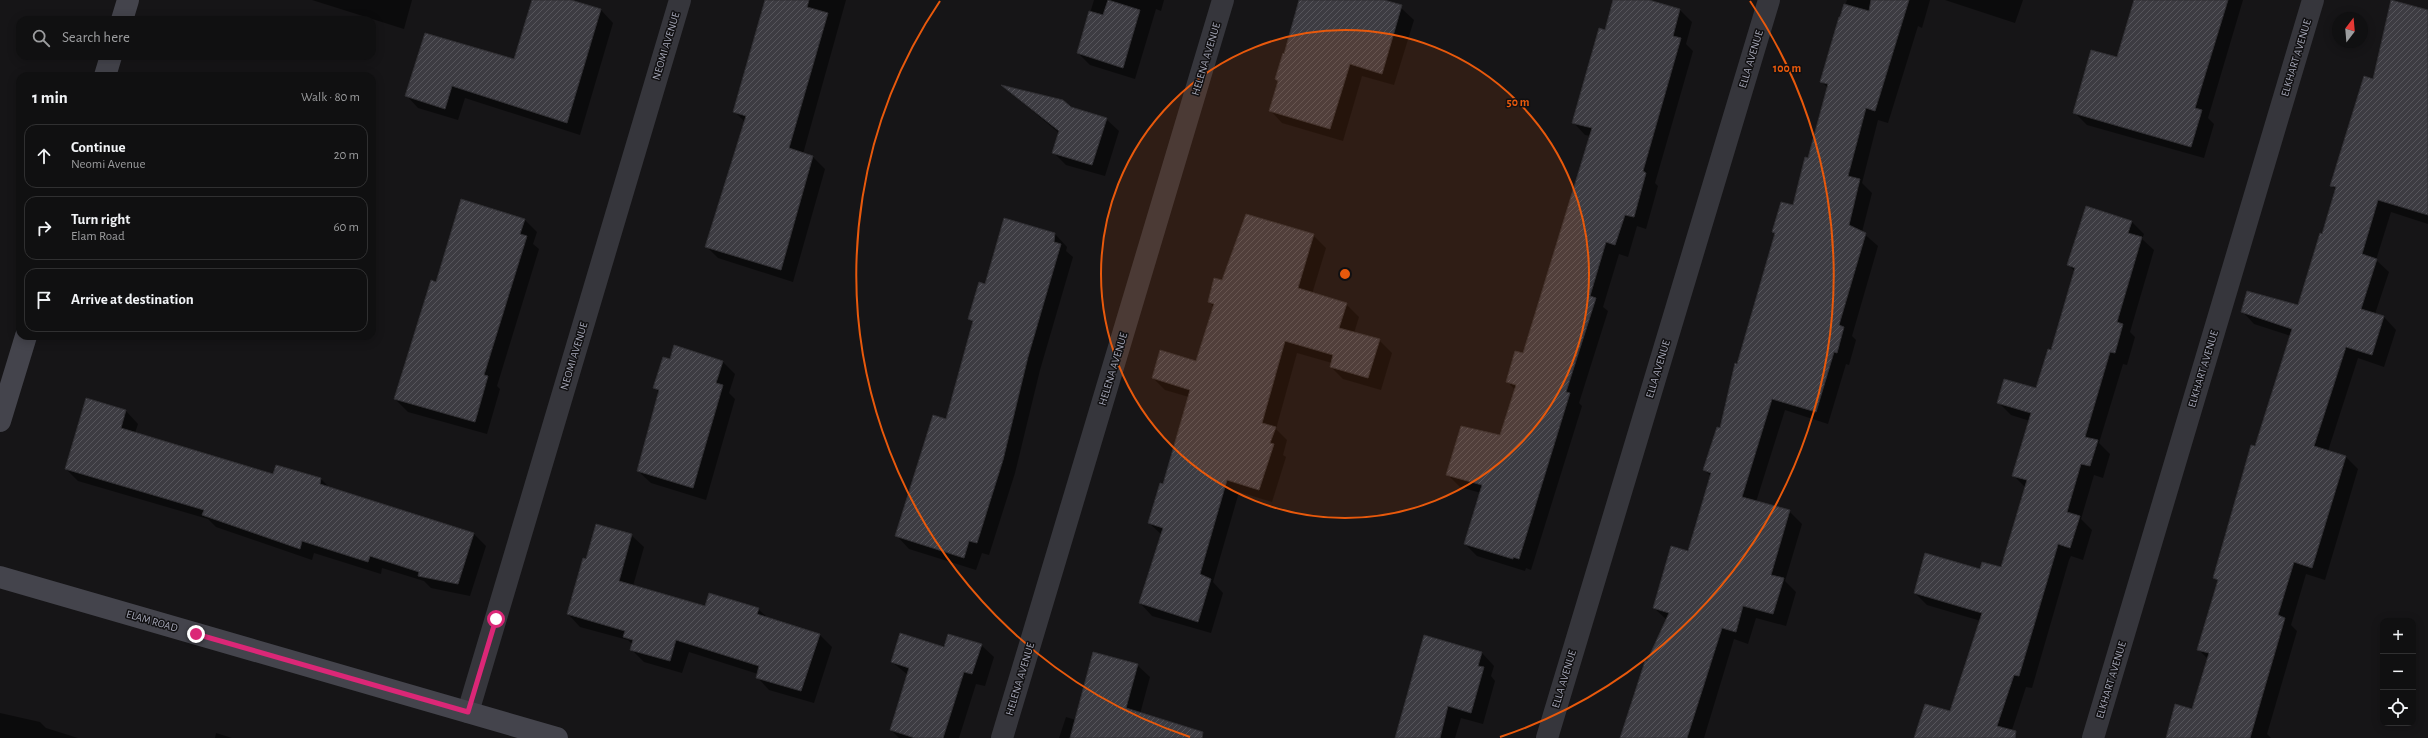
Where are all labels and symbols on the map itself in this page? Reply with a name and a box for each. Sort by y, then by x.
street label: NEOMI AVENUE [650,10,682,81]
north arrow [2332,12,2368,48]
street label: ELKHART AVENUE [2279,17,2313,98]
street label: HELENA AVENUE [1190,21,1223,97]
street label: ELLA AVENUE [1737,28,1765,89]
text: 100 m [1773,62,1801,74]
text: 50 m [1507,96,1530,108]
centre of rings [1338,267,1352,281]
street label: NEOMI AVENUE [558,320,590,391]
street label: ELKHART AVENUE [2186,328,2220,409]
street label: HELENA AVENUE [1097,331,1130,407]
street label: ELLA AVENUE [1644,338,1672,399]
street label: ELAM ROAD [125,608,179,634]
route start [487,610,505,628]
route end [187,625,205,643]
street label: ELKHART AVENUE [2094,639,2128,720]
street label: HELENA AVENUE [1004,641,1037,717]
street label: ELLA AVENUE [1550,648,1578,709]

